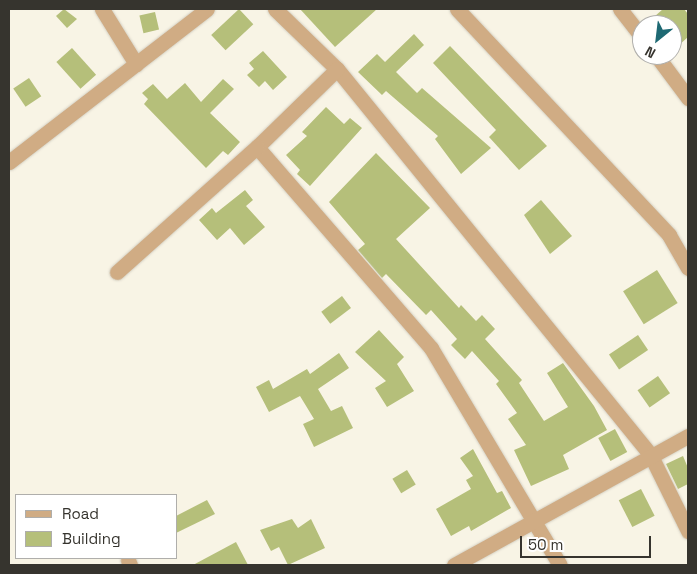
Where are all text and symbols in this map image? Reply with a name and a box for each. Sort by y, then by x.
north arrow [632,15,682,65]
text: N [642,42,659,62]
legend [15,494,178,559]
text: Road [62,504,99,523]
scale bar [522,526,653,558]
text: Building [62,529,121,548]
text: 50 m [528,535,563,554]

